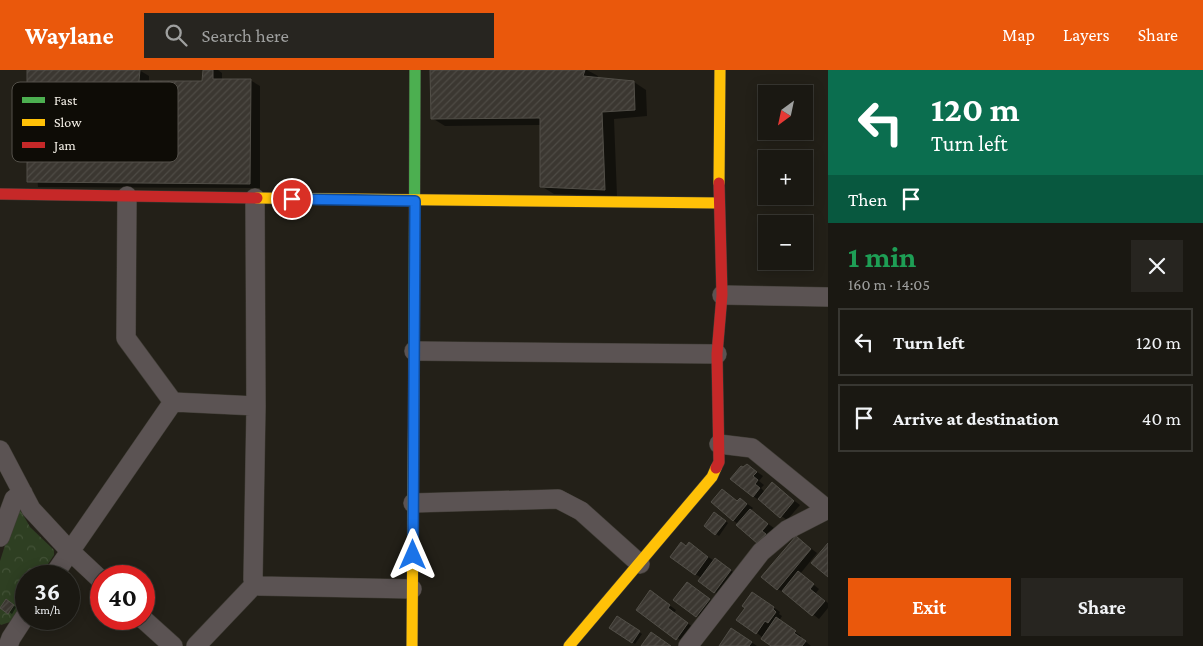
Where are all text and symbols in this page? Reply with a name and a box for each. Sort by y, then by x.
search box [144,13,494,58]
icon: search [162,21,190,49]
text: Waylane [25,22,114,49]
text: Search here [202,25,289,46]
text: Map [1002,25,1035,45]
text: Layers [1063,25,1110,45]
text: Share [1138,25,1178,45]
legend [12,82,178,162]
north arrow [758,85,812,140]
map controls [758,85,813,270]
icon: left [848,90,913,155]
text: 120 m [931,90,1020,129]
text: Fast [54,92,78,108]
text: Slow [54,114,82,130]
text: Turn left [931,131,1008,156]
text: Jam [52,137,76,153]
button: + [758,150,813,205]
pin [271,178,313,220]
icon: arrive [278,185,306,213]
icon: arrive [897,185,925,213]
text: Then [848,189,887,210]
button: − [758,215,813,270]
text: 1 min [848,240,916,273]
button: close [1131,240,1183,292]
text: 160 m · 14:05 [848,276,930,293]
icon: left [850,328,878,356]
text: Turn left [893,332,965,353]
text: 120 m [1136,332,1181,353]
icon: arrive [850,404,878,432]
text: Arrive at destination [893,408,1059,429]
text: 40 m [1142,408,1181,429]
position arrow [386,528,438,580]
speed limit sign: 40 [90,565,155,630]
text: 36 [35,578,60,605]
button: Exit [848,578,1011,636]
button: Share [1021,578,1183,636]
text: km/h [35,603,60,617]

